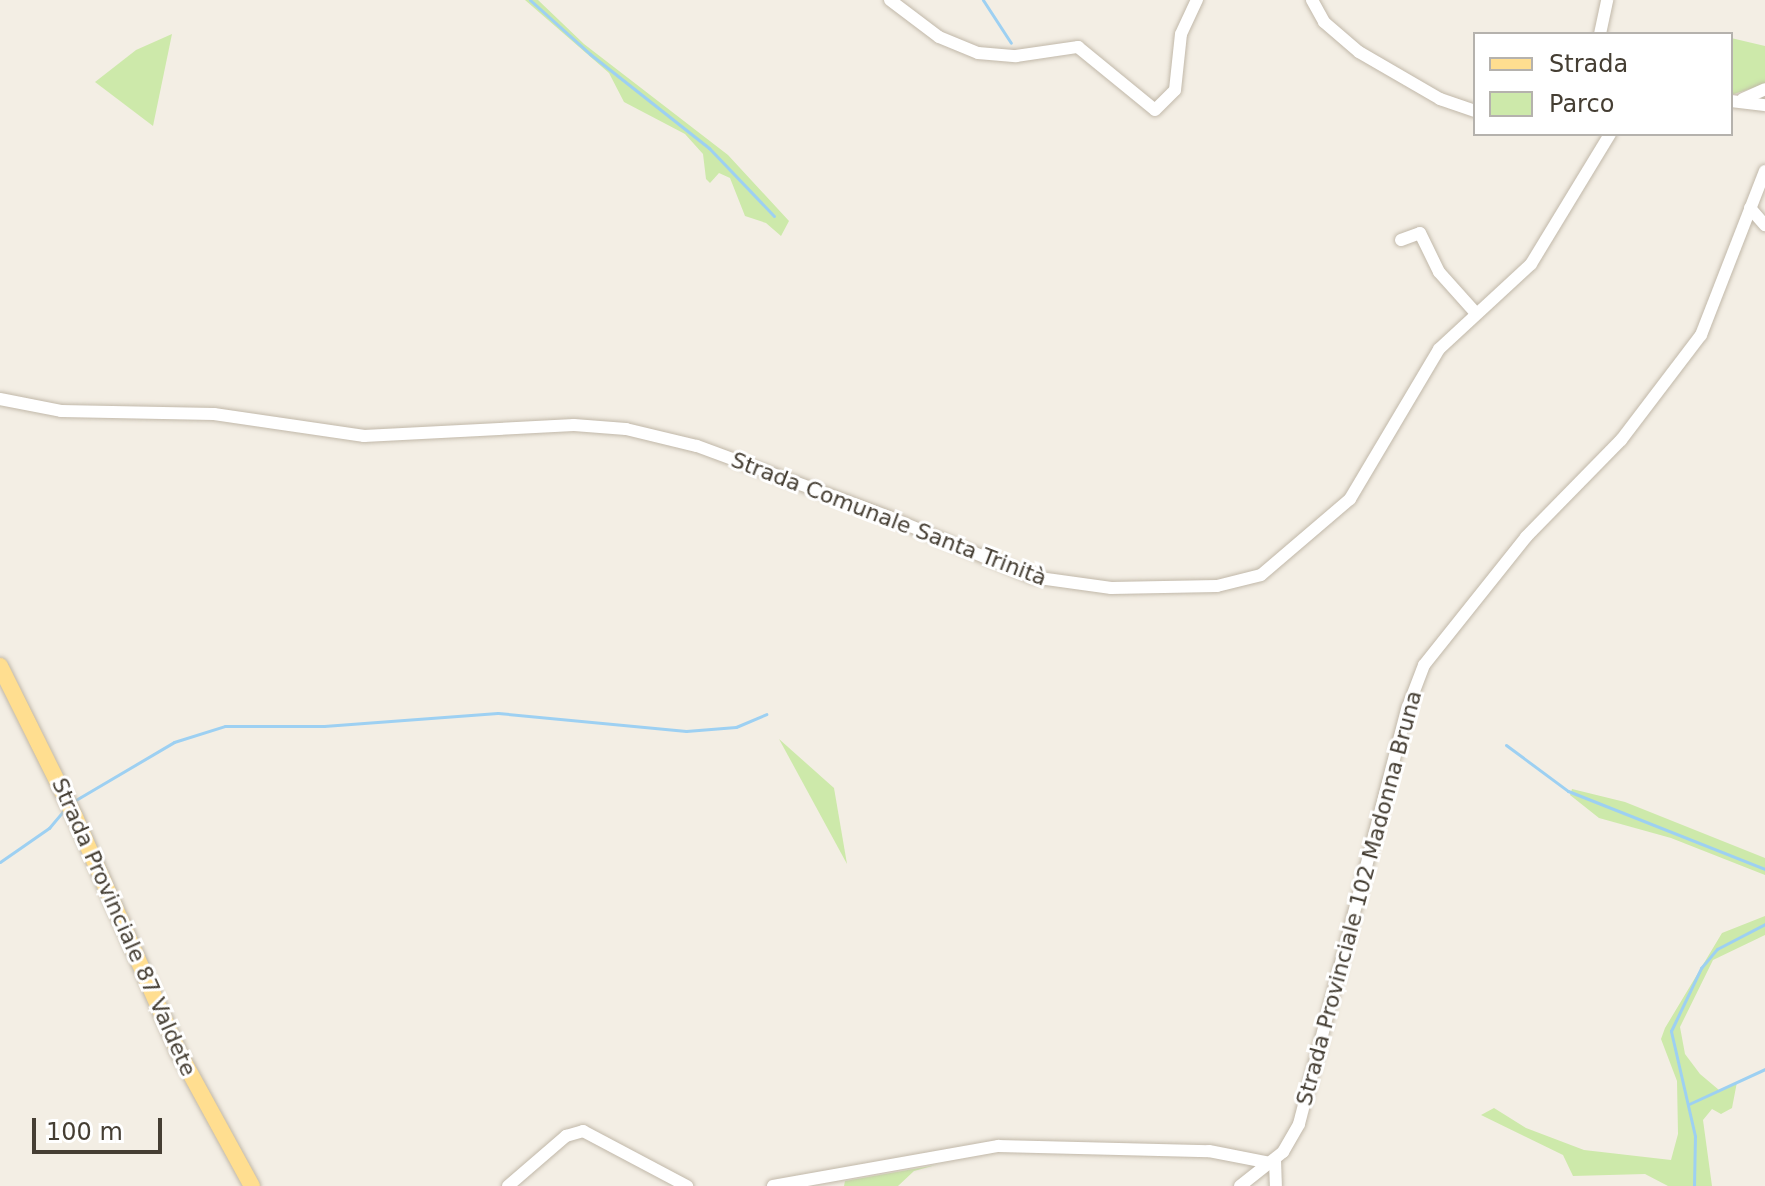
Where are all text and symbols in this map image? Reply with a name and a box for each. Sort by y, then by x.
legend [1473,32,1733,136]
text: Strada [1549,50,1628,78]
text: Parco [1549,90,1614,118]
street label: Strada Comunale Santa Trinità [728,447,1050,591]
street label: Strada Provinciale 102 Madonna Bruna [1291,688,1427,1108]
street label: Strada Provinciale 87 Valdete [46,774,202,1080]
scale bar [36,1102,166,1152]
text: 100 m [46,1118,123,1146]

